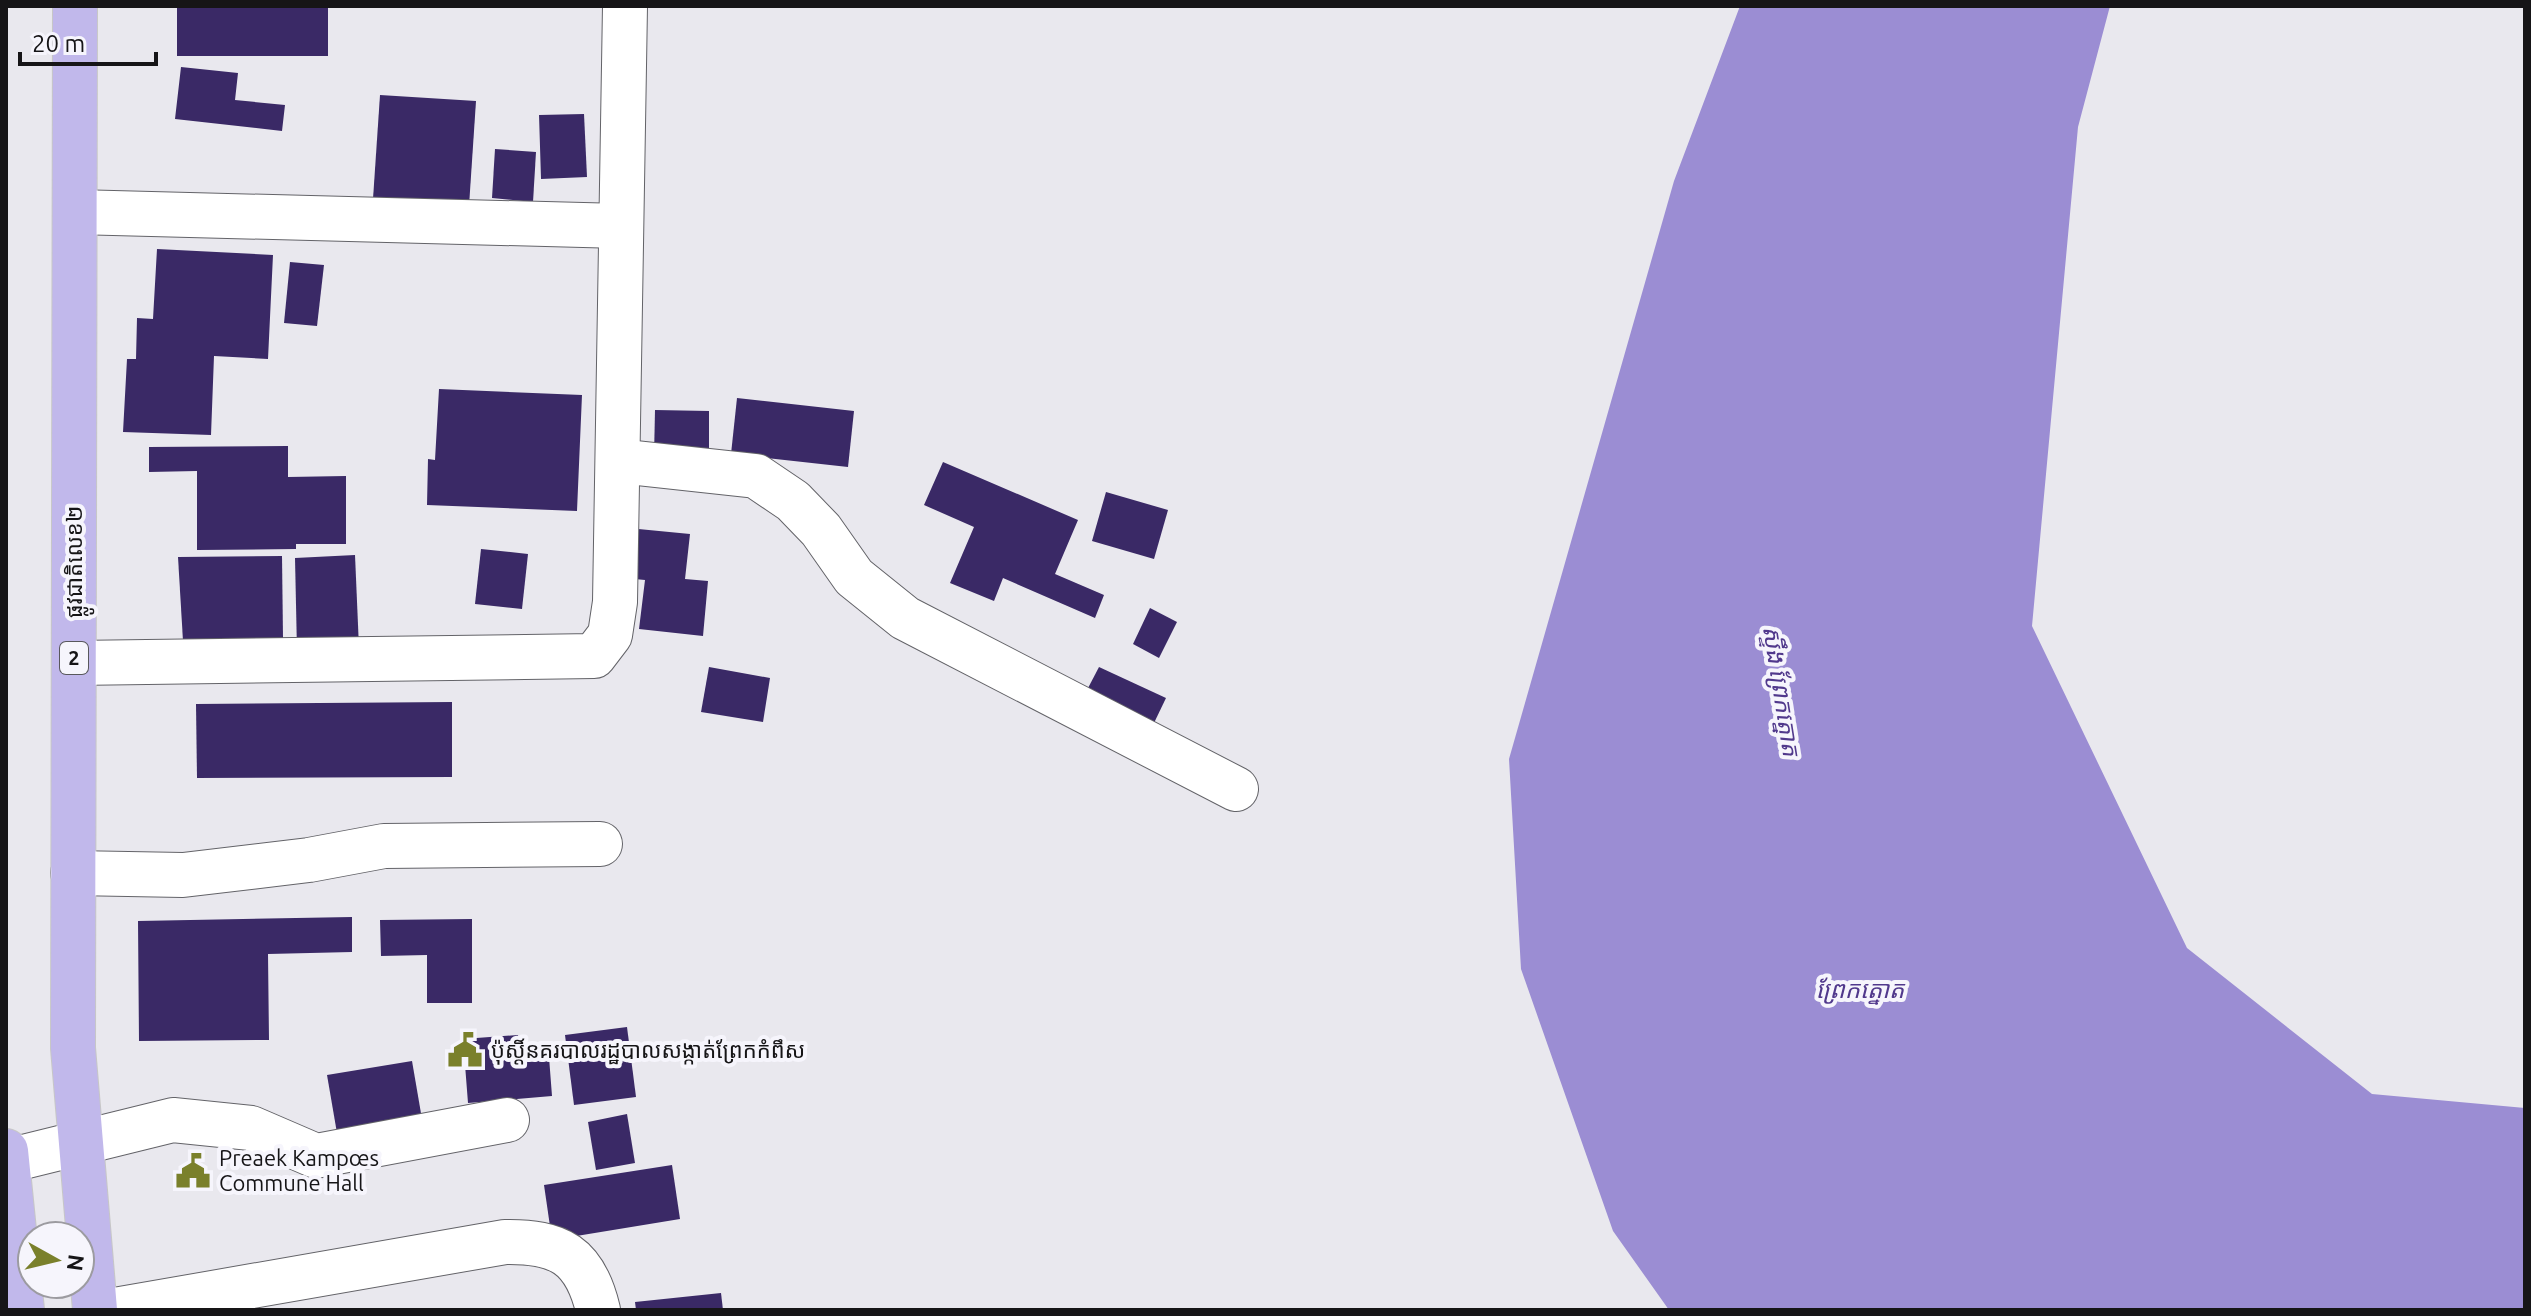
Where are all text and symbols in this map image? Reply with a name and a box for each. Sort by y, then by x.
scale bar [20,16,156,66]
text: 20 m [32,30,85,57]
street label: ផ្លូវជាតិលេខ២ [61,506,95,618]
water label: ស្ទឹង ព្រែកត្នោត [1756,624,1806,760]
road number: 2 [60,642,88,674]
water label: ព្រែកត្នោត [1816,976,1906,1005]
public building icon: ប៉ុស្តិ៍នគរបាលរដ្ឋបាលសង្កាត់ព្រែកកំពឹស [446,1031,484,1069]
place label: ប៉ុស្តិ៍នគរបាលរដ្ឋបាលសង្កាត់ព្រែកកំពឹស [491,1037,805,1065]
place label: Preaek Kampœs Commune Hall [219,1145,379,1195]
public building icon: Preaek Kampœs Commune Hall [174,1152,212,1190]
north arrow [16,1220,96,1300]
text: N [63,1253,90,1273]

